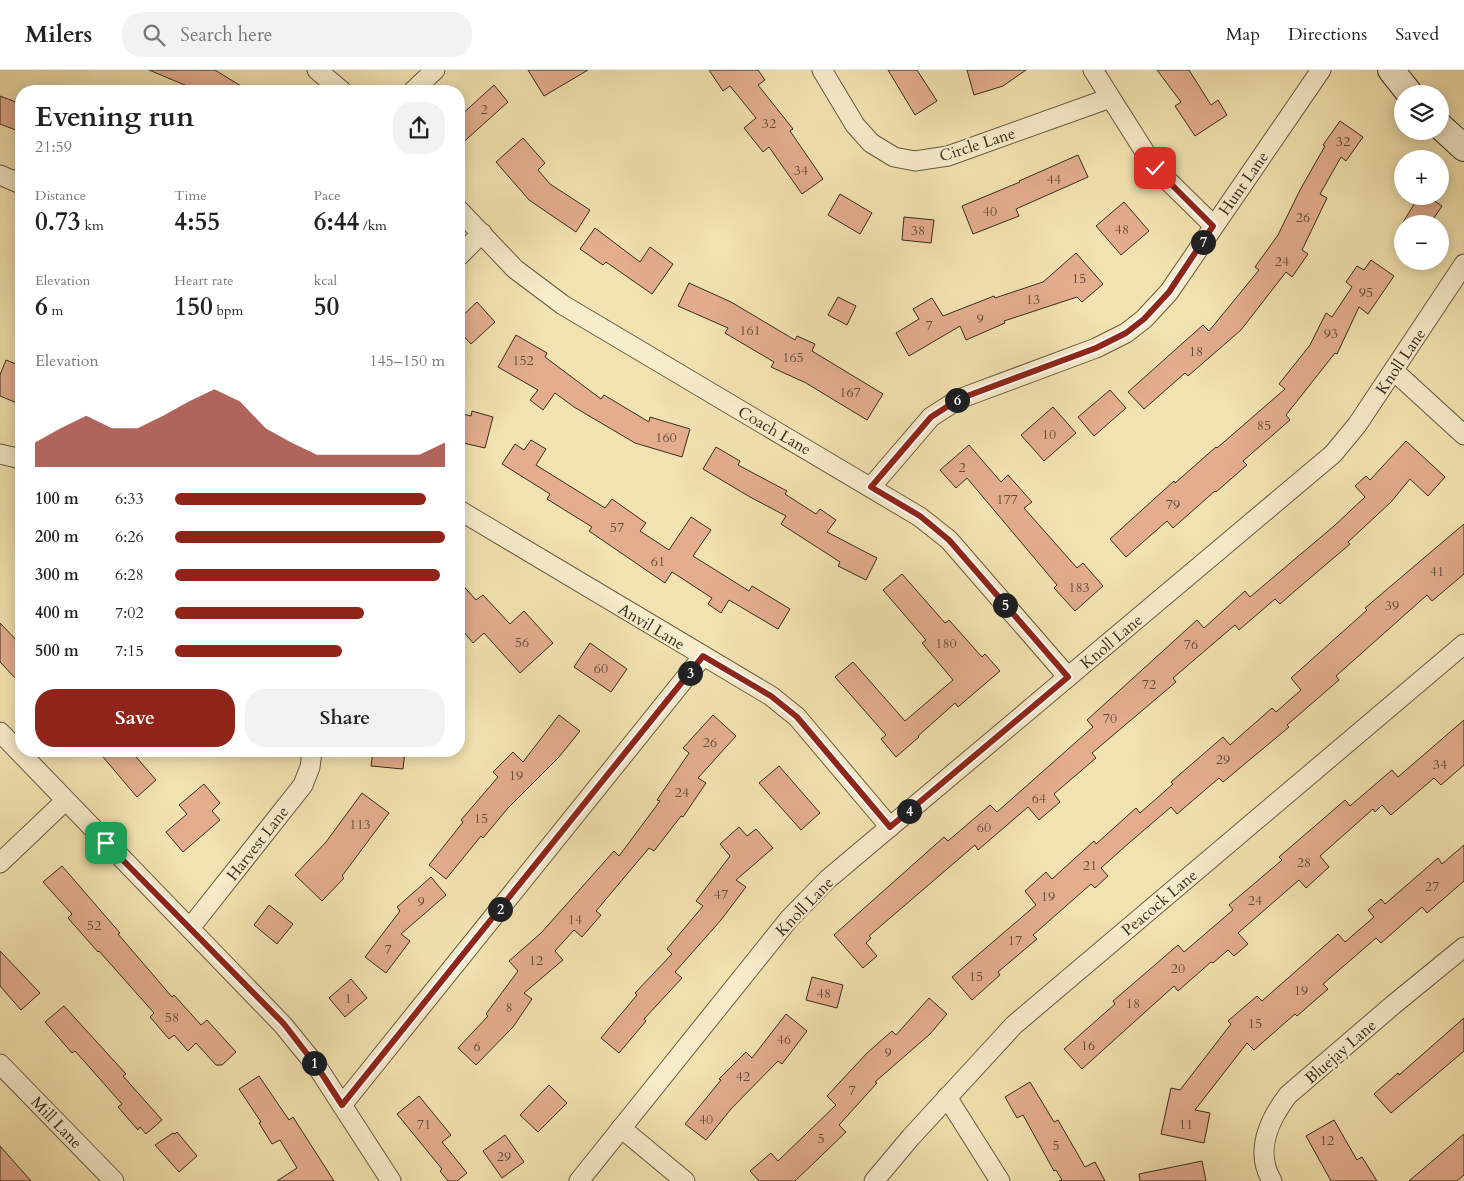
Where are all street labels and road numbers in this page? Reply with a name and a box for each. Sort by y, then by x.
street label: Circle Lane [937,122,1018,168]
street label: Hunt Lane [1214,147,1274,220]
street label: Knoll Lane [1371,324,1431,399]
street label: Coach Lane [734,401,815,461]
street label: Anvil Lane [614,598,689,655]
street label: Knoll Lane [1076,609,1147,674]
street label: Harvest Lane [222,802,294,886]
street label: Peacock Lane [1117,865,1202,941]
street label: Knoll Lane [771,872,839,941]
street label: Bluejay Lane [1300,1015,1381,1089]
street label: Mill Lane [26,1092,87,1154]

